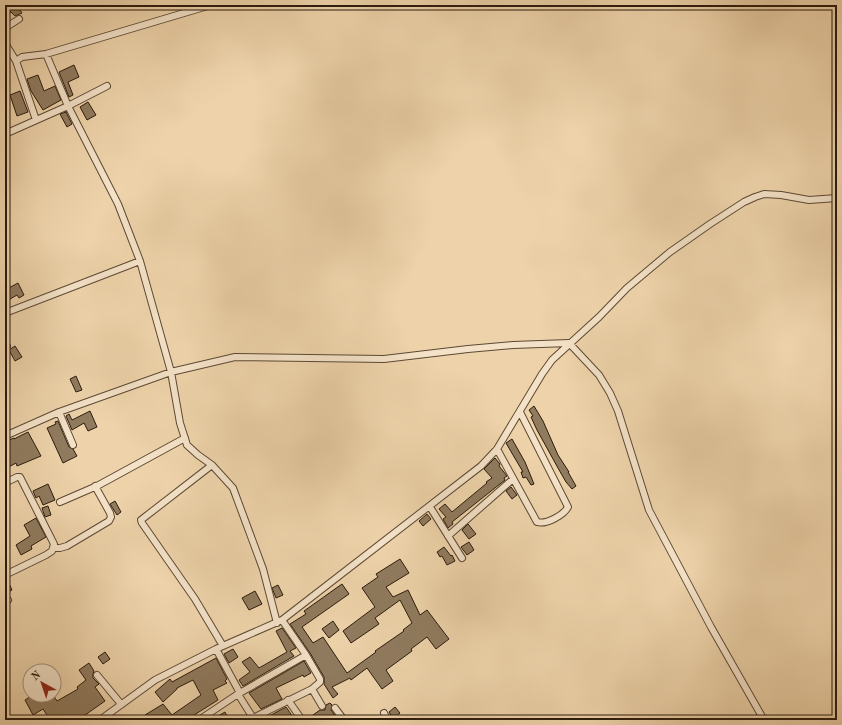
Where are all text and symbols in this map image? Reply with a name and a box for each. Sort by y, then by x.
north arrow [22,663,62,703]
text: N [30,669,44,683]

